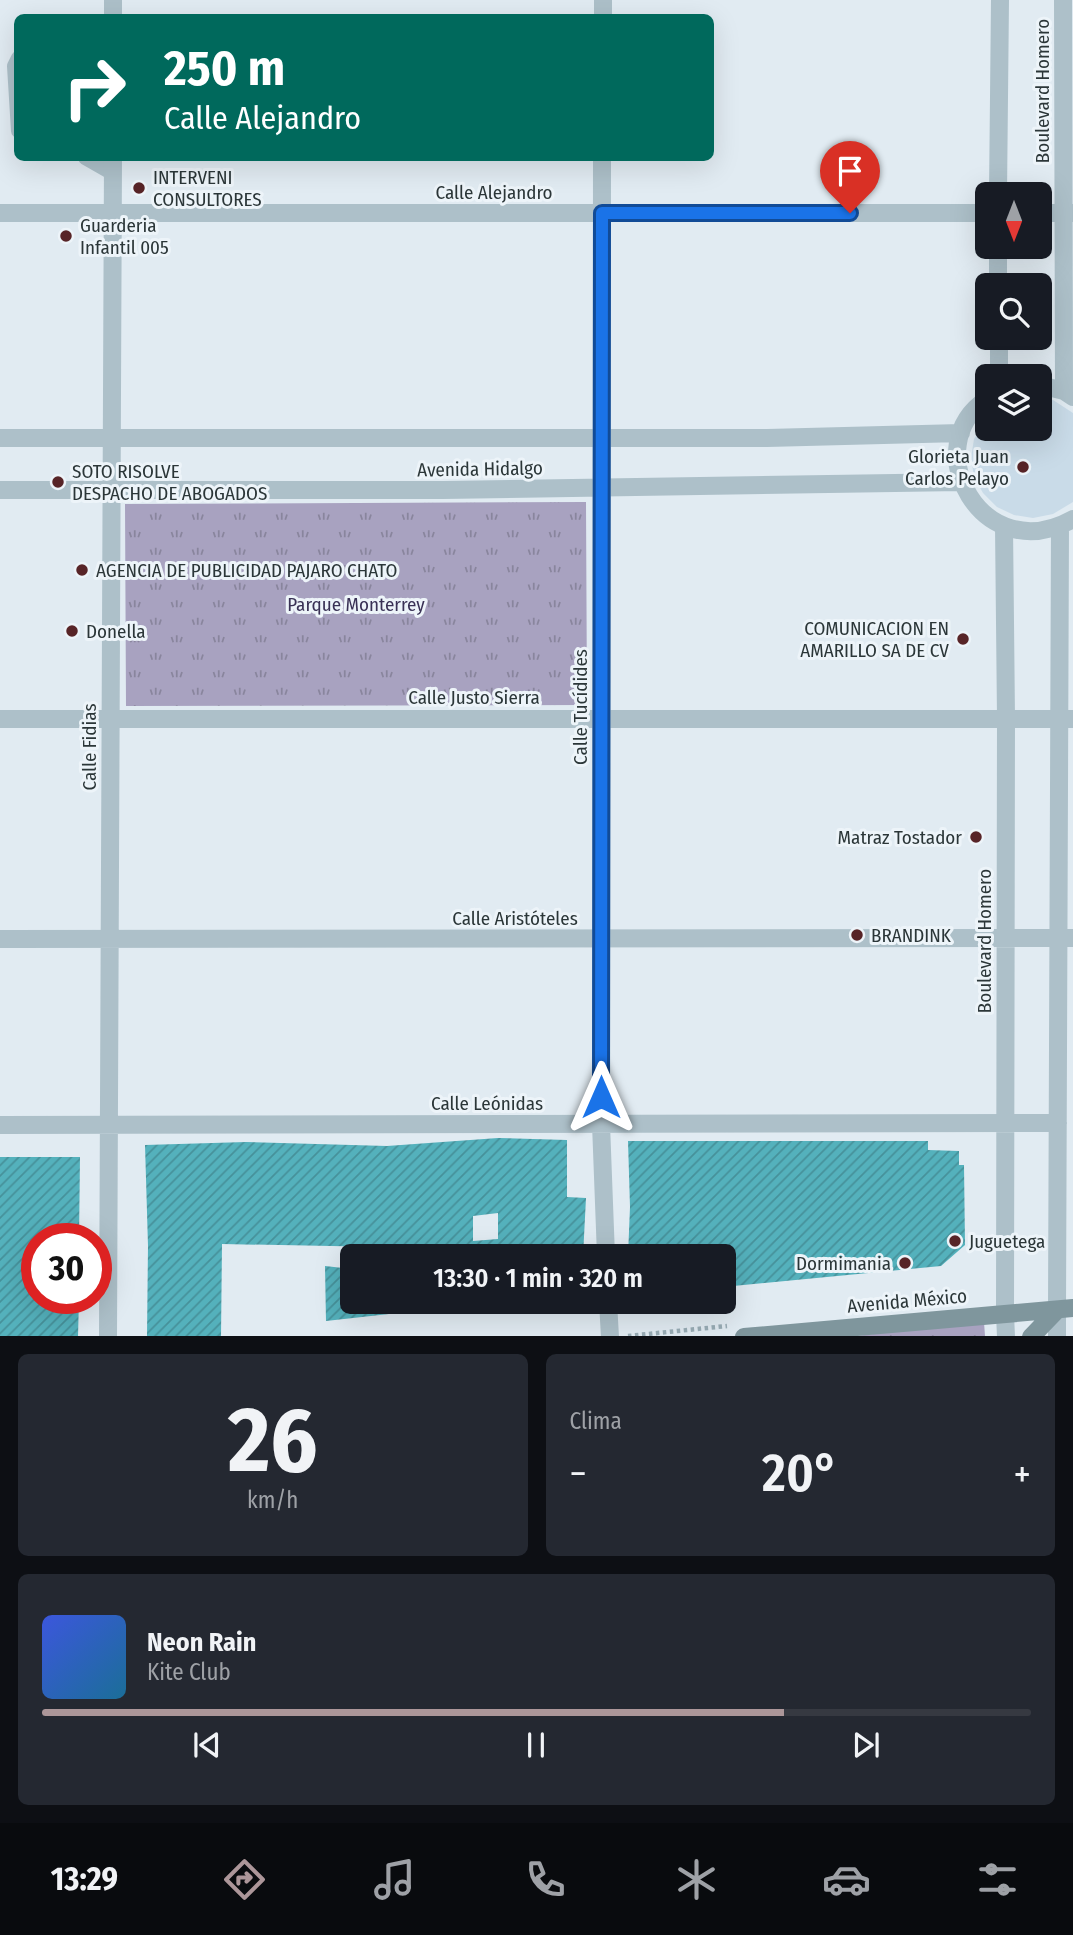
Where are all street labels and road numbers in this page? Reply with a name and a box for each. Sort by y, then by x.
street label: Boulevard Homero [1031,19,1054,163]
street label: Calle Alejandro [435,181,553,204]
street label: Avenida Hidalgo [417,456,543,482]
street label: Calle Tucídides [569,649,592,765]
street label: Calle Justo Sierra [408,686,540,709]
street label: Calle Fidias [78,703,101,791]
street label: Boulevard Homero [973,869,996,1013]
street label: Calle Aristóteles [452,907,578,930]
street label: Calle Leónidas [431,1092,543,1115]
street label: Avenida México [846,1284,968,1318]

